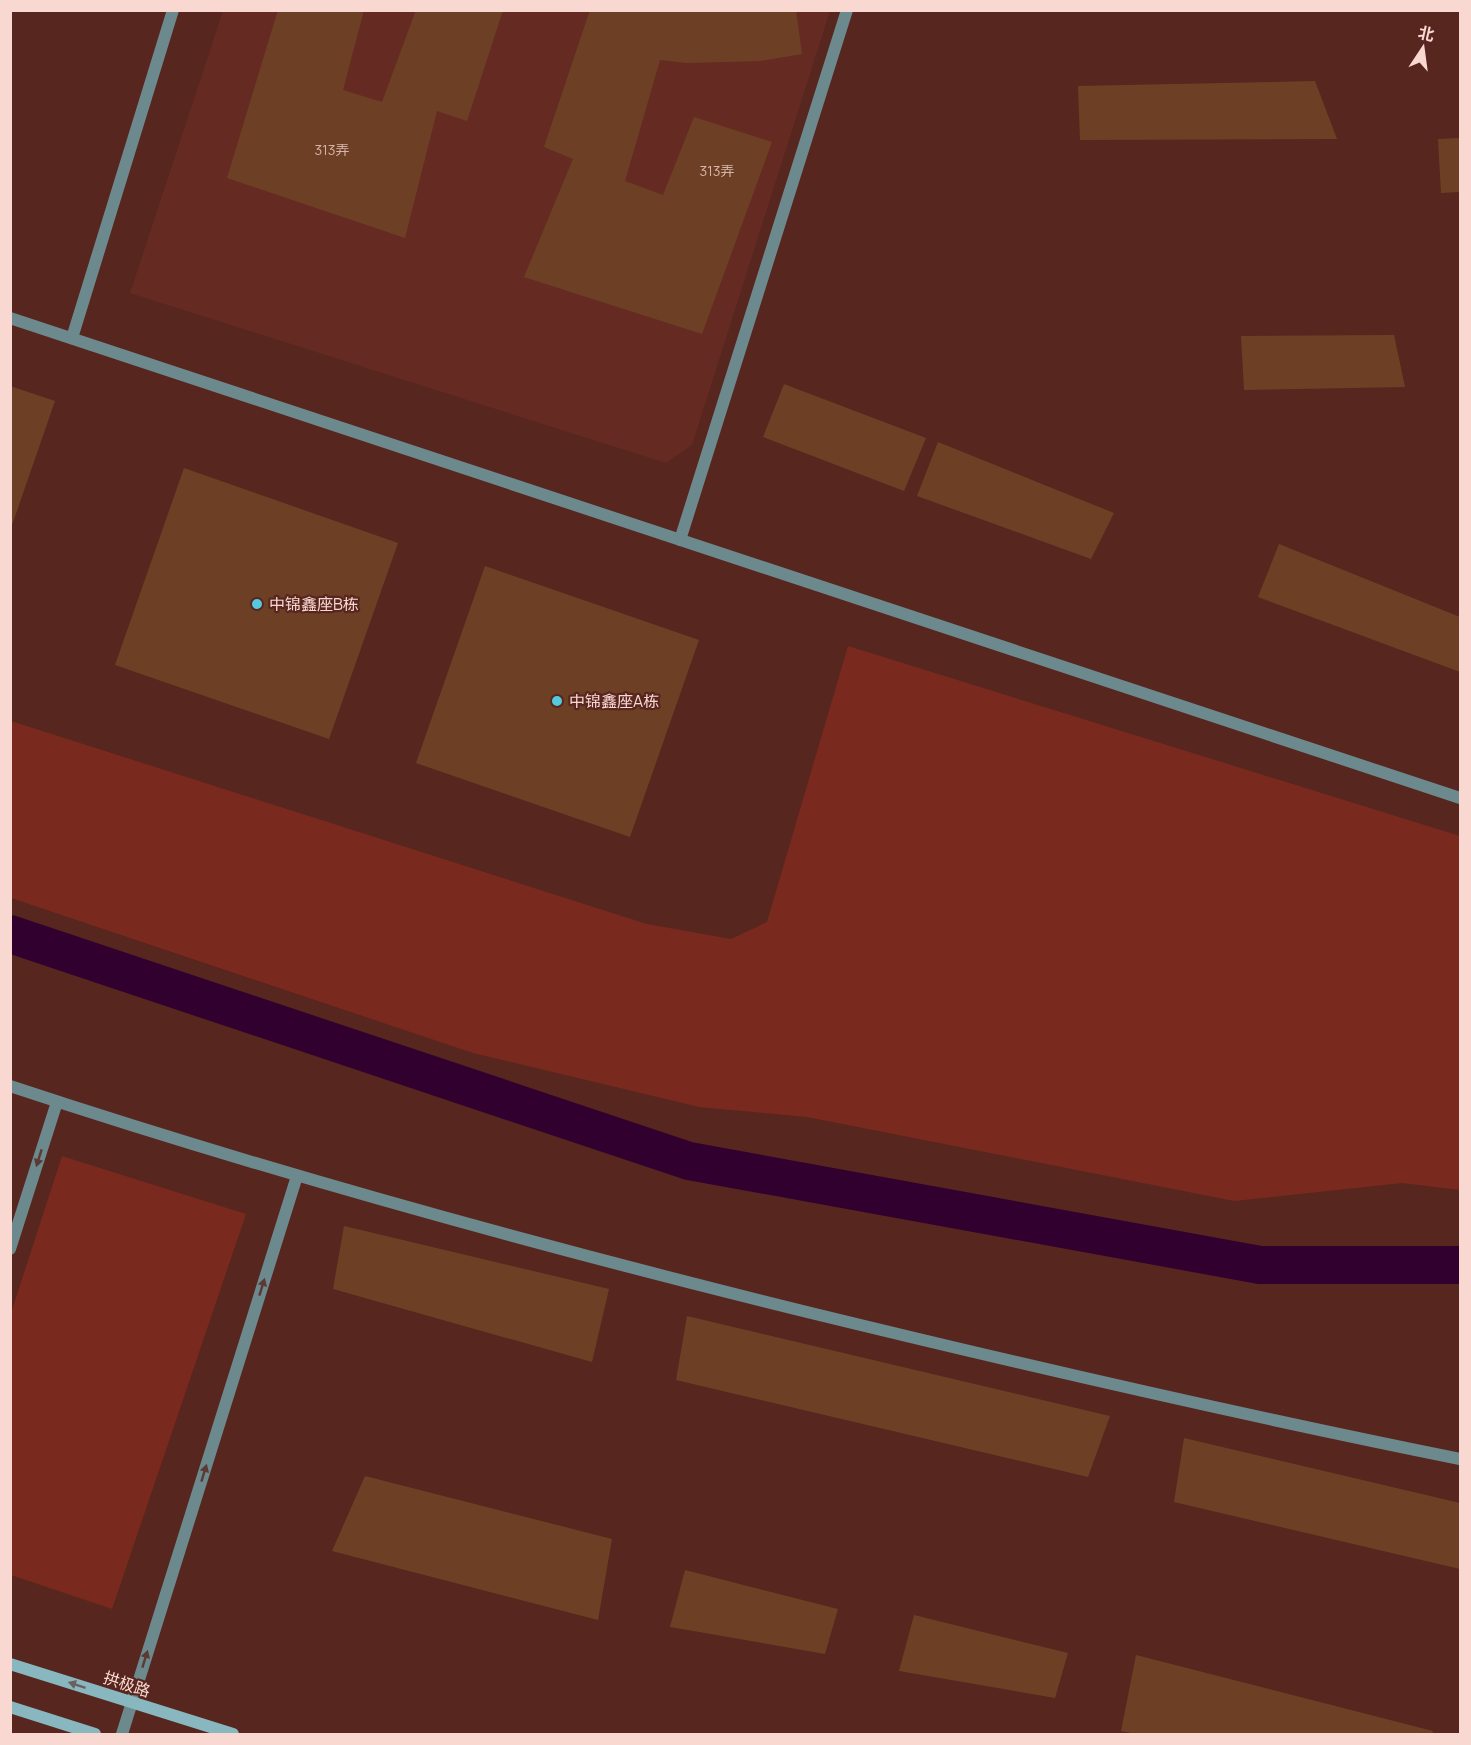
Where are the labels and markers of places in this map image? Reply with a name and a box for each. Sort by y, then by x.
place label: 中锦鑫座B栋 [269,593,359,615]
marker: 中锦鑫座B栋 [250,597,264,611]
place label: 中锦鑫座A栋 [569,690,659,712]
marker: 中锦鑫座A栋 [550,694,564,708]

